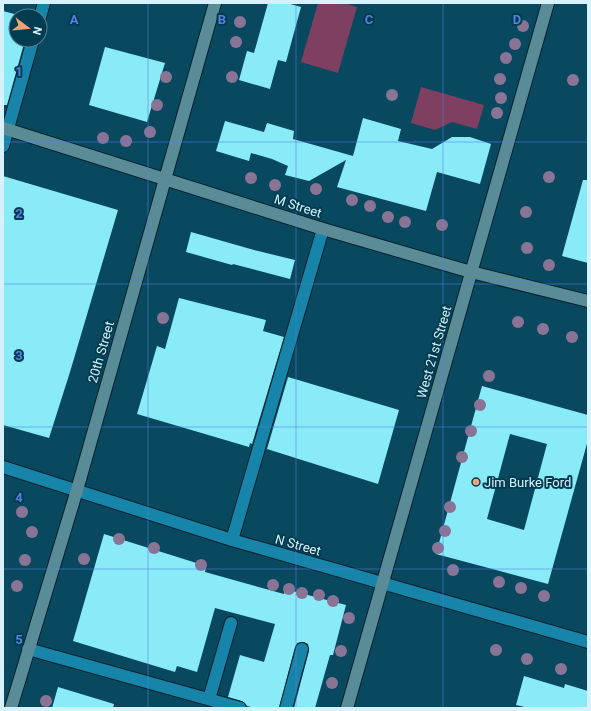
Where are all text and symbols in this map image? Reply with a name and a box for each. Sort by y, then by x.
north arrow [8,8,48,48]
text: A [70,12,79,27]
text: B [218,12,226,27]
text: C [365,12,374,27]
text: D [513,12,521,27]
text: N [30,25,44,36]
text: 1 [15,64,23,79]
street label: M Street [272,191,324,221]
text: 2 [15,206,23,221]
street label: West 21st Street [414,304,454,400]
street label: 20th Street [85,319,117,385]
text: 3 [15,348,23,363]
place label: Jim Burke Ford [484,475,571,490]
marker: Jim Burke Ford [471,477,481,487]
text: 4 [15,490,23,505]
street label: N Street [273,531,323,559]
text: 5 [15,632,23,647]

